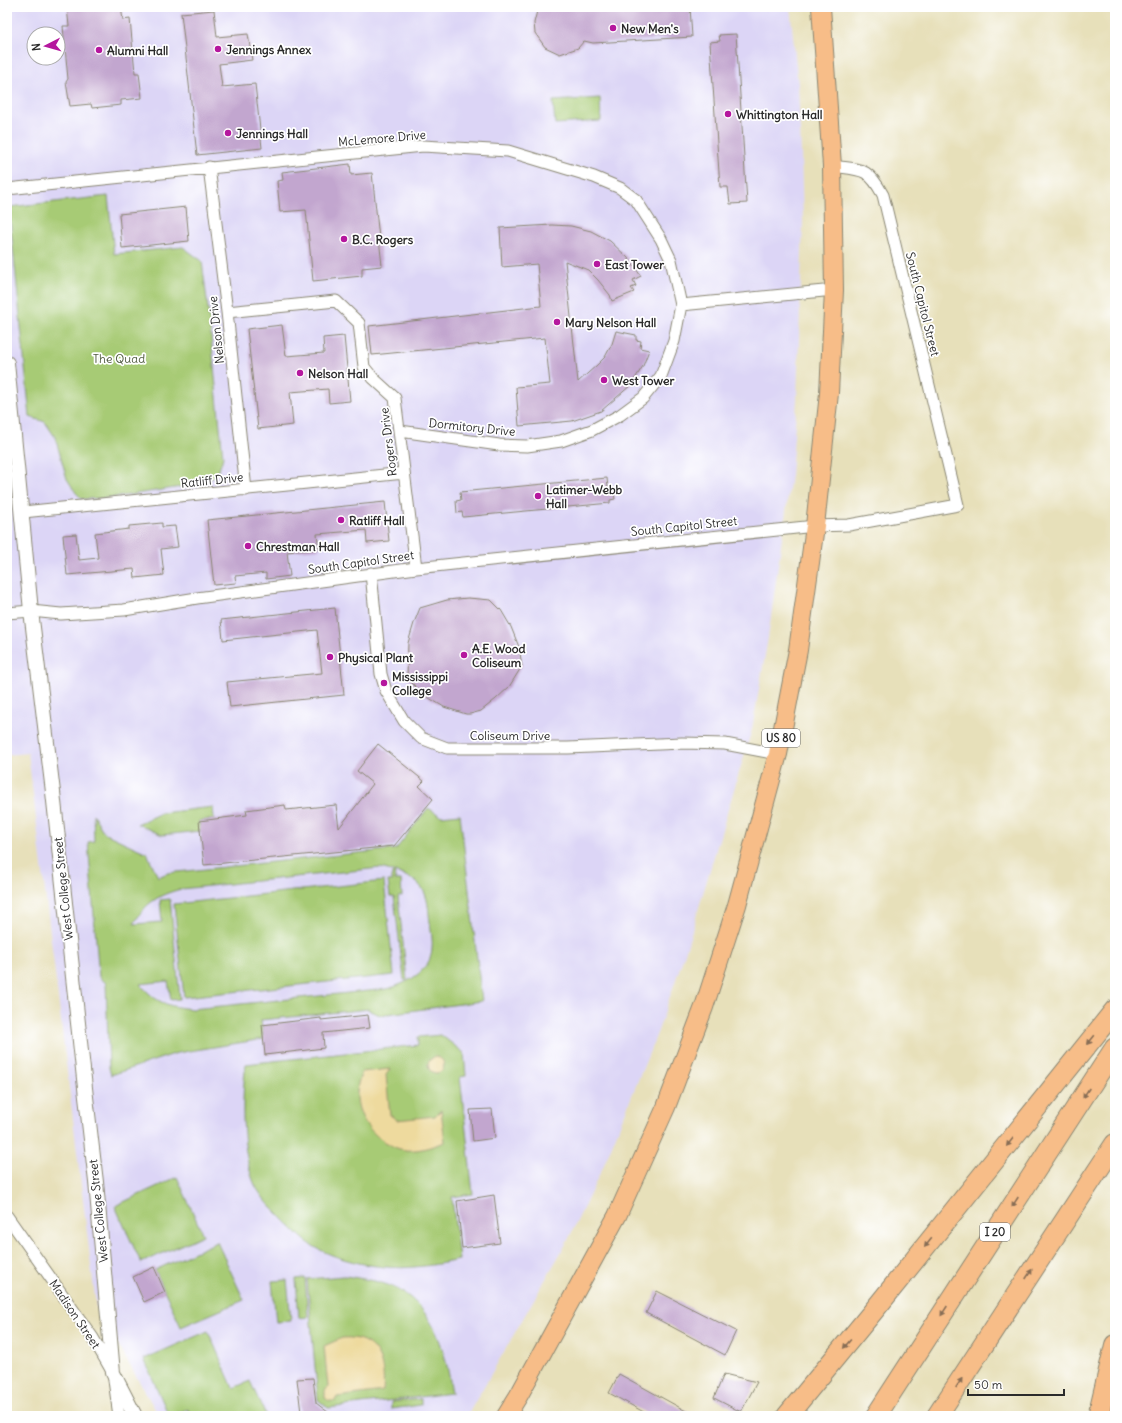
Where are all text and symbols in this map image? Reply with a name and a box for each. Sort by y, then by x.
place label: New Men's [621,21,679,36]
marker: New Men's [608,23,618,33]
north arrow [26,26,66,66]
place label: Jennings Annex [226,42,311,58]
text: N [29,43,43,52]
place label: Alumni Hall [107,43,169,58]
marker: Jennings Annex [213,44,223,54]
marker: Alumni Hall [94,45,104,55]
place label: Whittington Hall [736,107,823,123]
marker: Whittington Hall [723,109,733,119]
place label: Jennings Hall [236,126,308,142]
street label: McLemore Drive [338,127,426,149]
marker: Jennings Hall [223,128,233,138]
place label: B.C. Rogers [352,232,414,248]
marker: B.C. Rogers [339,234,349,244]
street label: South Capitol Street [903,250,943,358]
place label: East Tower [605,257,664,272]
marker: East Tower [592,259,602,269]
street label: Nelson Drive [205,296,227,364]
place label: Mary Nelson Hall [565,315,657,331]
marker: Mary Nelson Hall [552,317,562,327]
park label: The Quad [93,351,145,366]
place label: Nelson Hall [308,366,369,381]
marker: Nelson Hall [295,368,305,378]
place label: West Tower [612,373,674,388]
marker: West Tower [599,375,609,385]
street label: Rogers Drive [376,407,400,477]
street label: Dormitory Drive [428,415,516,439]
street label: Ratliff Drive [180,469,244,491]
place label: Latimer-Webb Hall [546,482,623,511]
marker: Latimer-Webb Hall [533,491,543,501]
place label: Ratliff Hall [349,513,405,528]
street label: South Capitol Street [630,513,738,539]
marker: Ratliff Hall [336,515,346,525]
place label: Chrestman Hall [256,539,340,554]
marker: Chrestman Hall [243,541,253,551]
street label: South Capitol Street [307,547,415,577]
place label: A.E. Wood Coliseum [472,641,526,670]
place label: Physical Plant [338,650,414,666]
marker: A.E. Wood Coliseum [459,650,469,660]
marker: Physical Plant [325,652,335,662]
place label: Mississippi College [392,669,448,699]
marker: Mississippi College [379,678,389,688]
street label: Coliseum Drive [470,728,550,743]
road number: US 80 [762,729,800,747]
street label: West College Street [50,837,76,941]
one-way arrow [1086,1035,1095,1045]
one-way arrow [1082,1088,1090,1098]
one-way arrow [1005,1136,1014,1147]
street label: West College Street [85,1159,111,1263]
one-way arrow [1011,1197,1019,1207]
road number: I 20 [980,1223,1010,1241]
one-way arrow [924,1238,933,1249]
one-way arrow [1026,1268,1033,1280]
street label: Madison Street [46,1277,104,1351]
one-way arrow [941,1305,948,1317]
one-way arrow [842,1339,851,1350]
scale bar [968,1371,1064,1397]
one-way arrow [955,1377,962,1389]
text: 50 m [974,1377,1003,1392]

